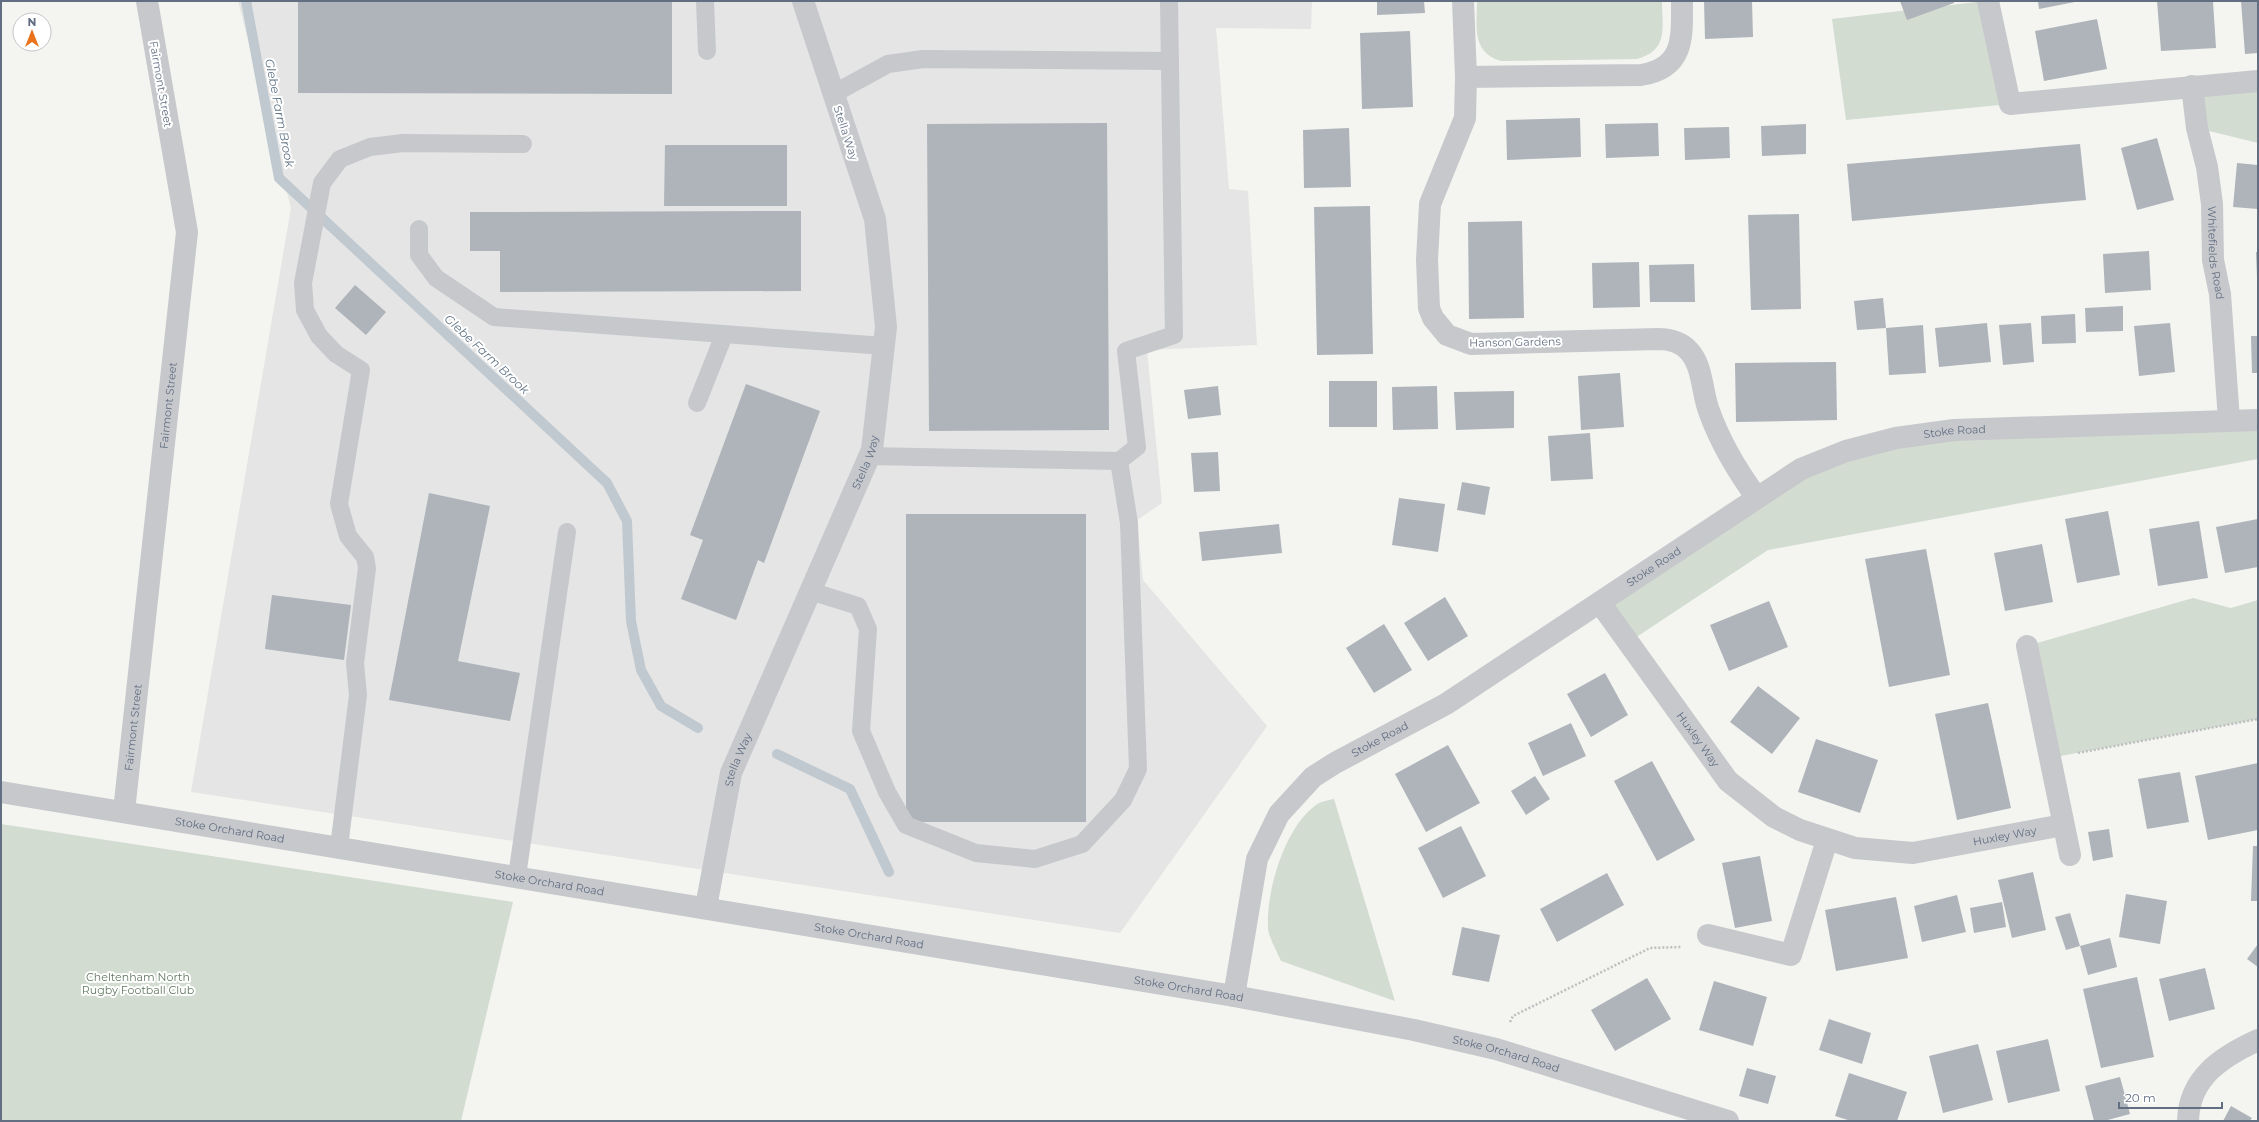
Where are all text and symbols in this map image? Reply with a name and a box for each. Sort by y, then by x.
north arrow [12,12,52,52]
text: N [28,15,36,29]
street label: Fairmont Street [147,40,176,129]
water label: Glebe Farm Brook [262,57,298,169]
street label: Stella Way [831,104,861,162]
street label: Whitefields Road [2205,206,2227,300]
water label: Glebe Farm Brook [442,311,533,398]
street label: Hanson Gardens [1469,334,1562,350]
street label: Fairmont Street [156,361,180,449]
street label: Stoke Road [1923,422,1986,441]
street label: Stella Way [849,435,881,491]
street label: Stoke Road [1624,543,1684,590]
street label: Fairmont Street [121,683,145,772]
street label: Huxley Way [1674,709,1723,770]
street label: Stoke Road [1349,718,1411,760]
street label: Stella Way [722,731,755,788]
street label: Stoke Orchard Road [174,814,286,846]
street label: Huxley Way [1972,823,2038,849]
street label: Stoke Orchard Road [494,867,605,899]
street label: Stoke Orchard Road [813,920,925,952]
park label: Cheltenham North Rugby Football Club [82,970,194,997]
street label: Stoke Orchard Road [1133,973,1245,1005]
street label: Stoke Orchard Road [1451,1032,1561,1075]
scale bar [2119,1084,2222,1110]
text: 20 m [2125,1090,2156,1105]

